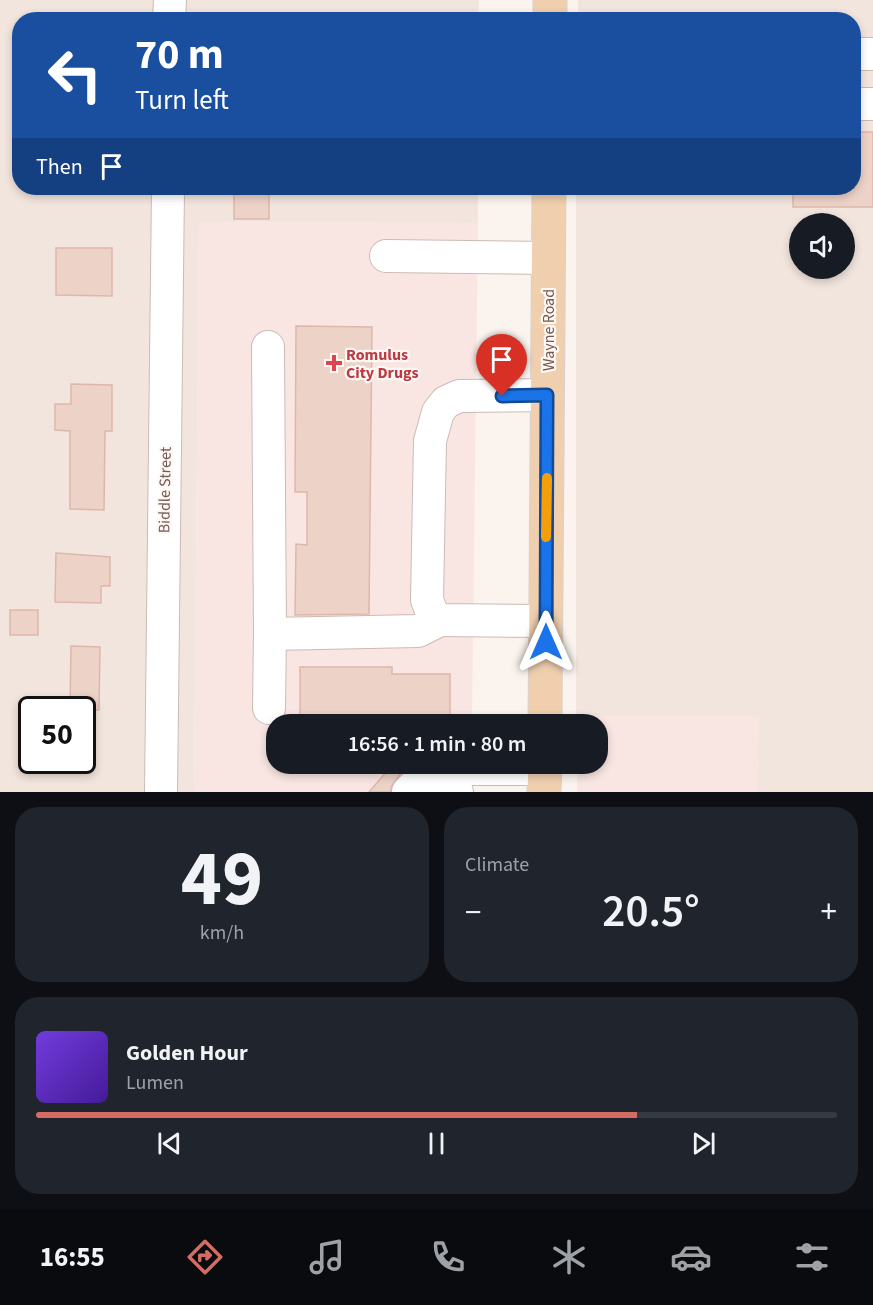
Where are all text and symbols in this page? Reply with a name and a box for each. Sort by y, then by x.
text: 70 m [135,25,224,85]
icon: left [36,36,114,114]
text: Turn left [135,81,229,120]
icon: arrive [95,150,128,183]
text: Then [36,151,83,183]
map controls [789,213,855,279]
button: sound [789,213,855,279]
street label: Wayne Road [538,289,560,371]
pin [476,334,527,396]
icon: arrive [485,343,518,376]
place label: Romulus City Drugs [346,344,419,384]
marker: Romulus City Drugs [327,356,341,370]
street label: Biddle Street [153,446,177,533]
position arrow [514,610,578,674]
speed limit sign: 50 [18,696,96,774]
text: 16:56 · 1 min · 80 m [348,728,526,760]
text: 49 [181,824,263,935]
text: Climate [465,851,529,879]
text: 20.5° [602,880,700,944]
text: − [465,889,481,936]
text: + [821,889,837,936]
text: km/h [200,919,244,947]
text: Golden Hour [126,1037,248,1069]
text: Lumen [126,1069,184,1097]
icon: previous [153,1127,186,1160]
icon: pause [420,1127,453,1160]
icon: next [687,1127,720,1160]
icon: directions [184,1236,226,1278]
icon: music [306,1236,348,1278]
icon: phone [427,1236,469,1278]
icon: climate [548,1236,590,1278]
icon: car [670,1236,712,1278]
icon: filters [791,1236,833,1278]
text: 16:55 [40,1238,105,1277]

